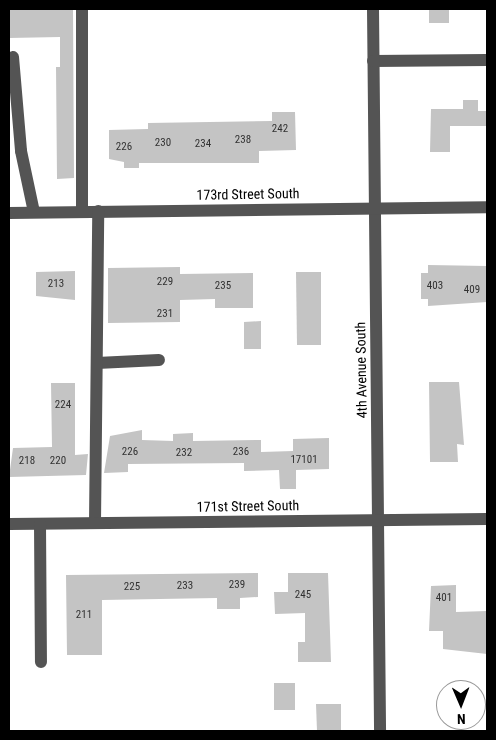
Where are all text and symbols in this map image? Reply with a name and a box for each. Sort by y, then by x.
house number: 242 [272,122,288,136]
house number: 238 [235,133,251,147]
house number: 230 [155,136,171,150]
house number: 234 [195,137,211,151]
house number: 226 [116,140,132,154]
street label: 173rd Street South [196,185,300,203]
house number: 229 [157,275,173,289]
house number: 213 [48,277,64,291]
house number: 235 [215,279,231,293]
house number: 403 [427,279,443,293]
house number: 409 [464,283,480,297]
house number: 231 [157,307,173,321]
street label: 4th Avenue South [352,322,370,418]
house number: 224 [55,398,71,412]
house number: 226 [122,445,138,459]
house number: 236 [233,445,249,459]
house number: 232 [176,446,192,460]
house number: 17101 [290,453,318,467]
house number: 218 [19,454,35,468]
house number: 220 [50,454,66,468]
street label: 171st Street South [197,497,299,515]
house number: 239 [229,578,245,592]
house number: 233 [177,579,193,593]
house number: 225 [124,580,140,594]
house number: 245 [295,588,311,602]
house number: 401 [436,591,452,605]
house number: 211 [76,608,92,622]
north arrow [436,680,486,730]
text: N [457,711,466,727]

